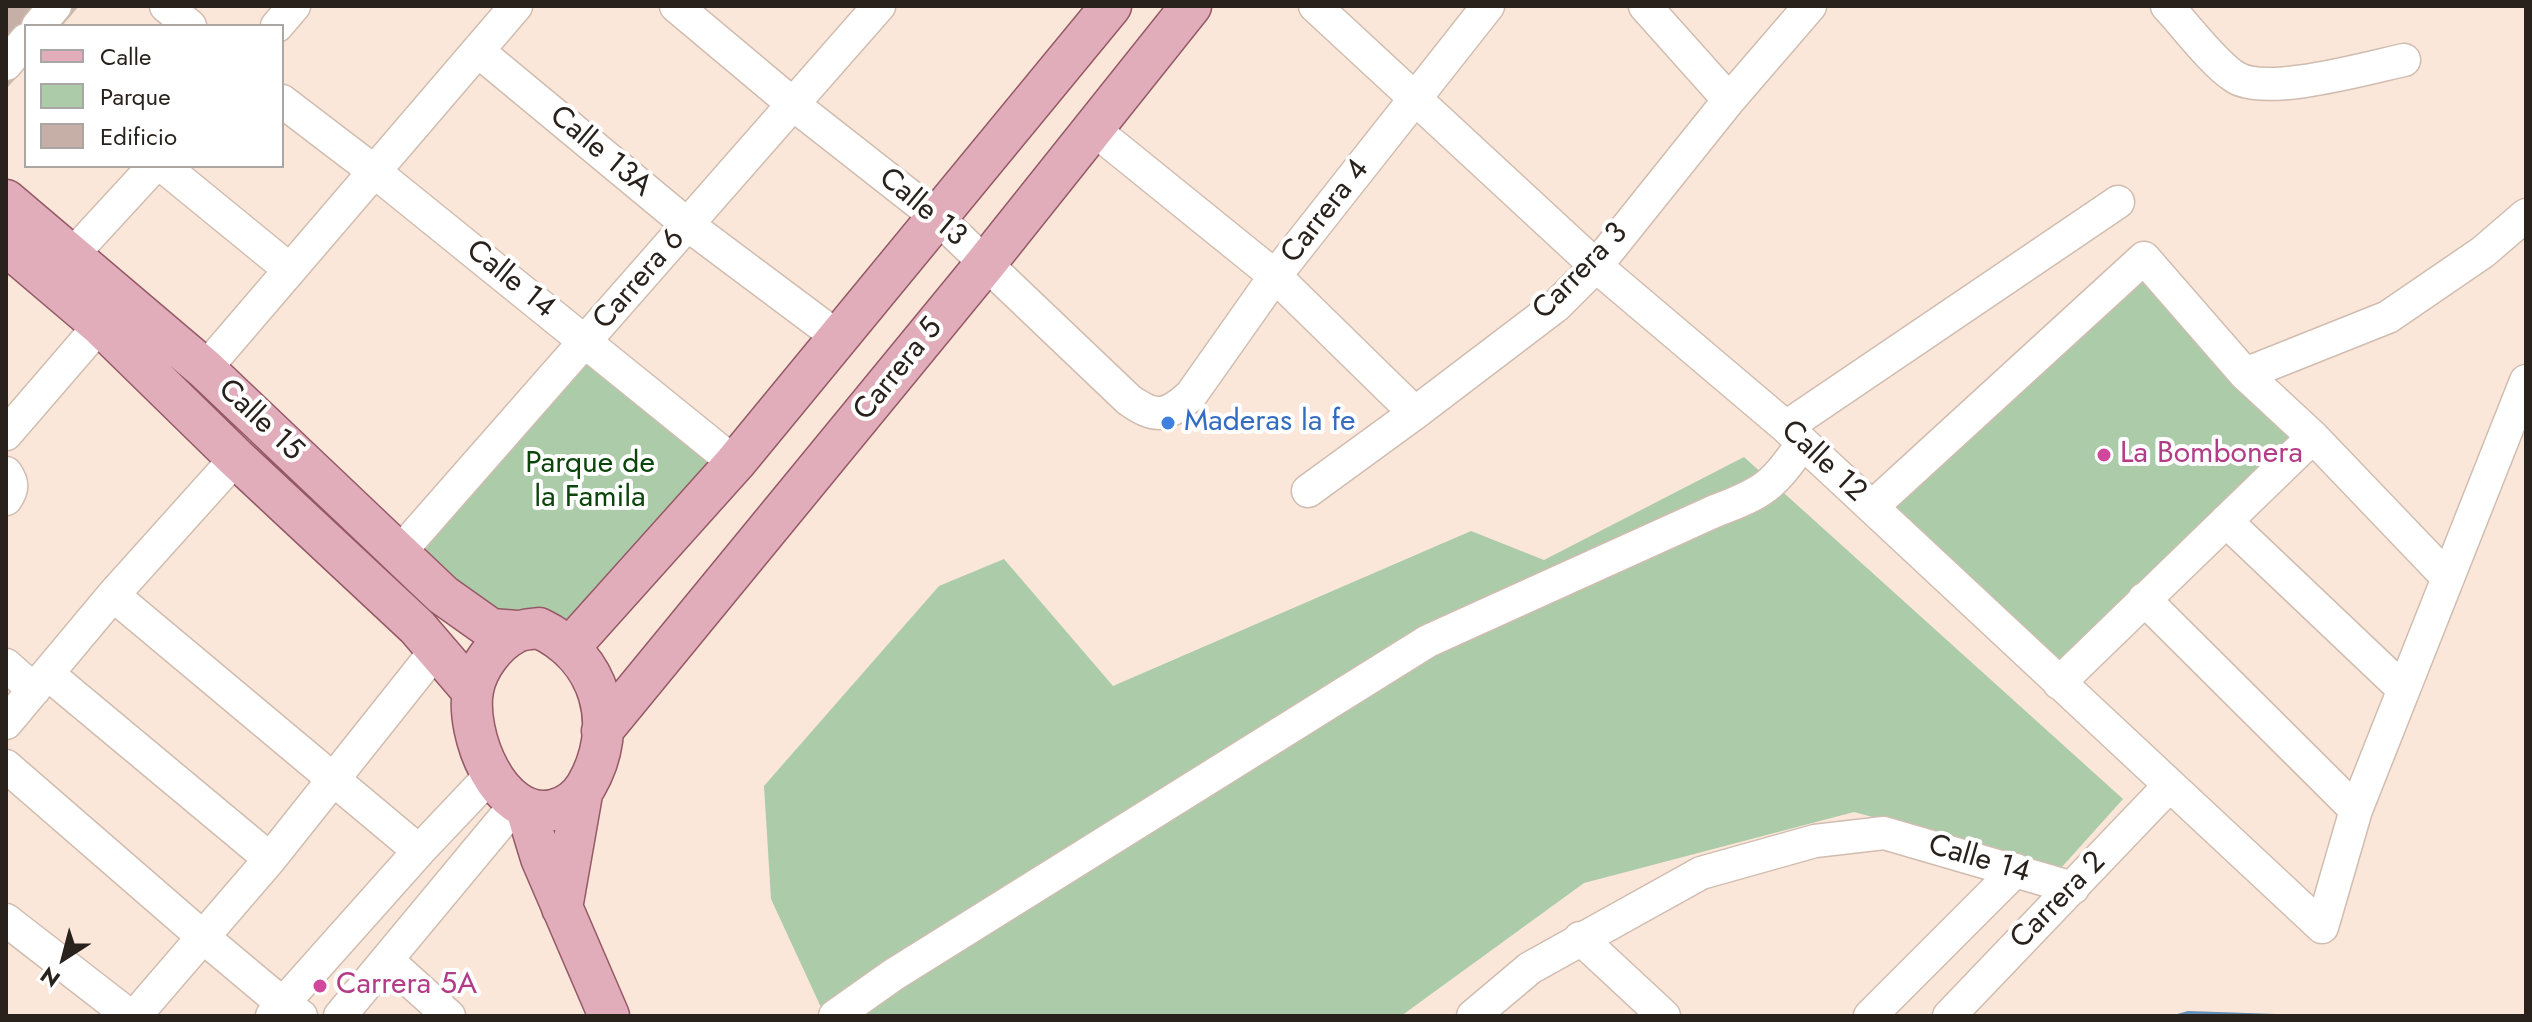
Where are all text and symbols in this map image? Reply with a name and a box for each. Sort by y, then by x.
legend [24,24,284,168]
text: Calle [100,39,151,74]
text: Parque [100,79,171,114]
street label: Calle 13A [542,99,658,205]
text: Edificio [100,119,177,154]
street label: Carrera 4 [1274,153,1378,271]
street label: Calle 13 [871,161,973,255]
street label: Carrera 3 [1526,216,1636,328]
street label: Carrera 6 [587,222,693,338]
street label: Calle 14 [458,233,562,327]
street label: Carrera 5 [847,312,951,428]
street label: Calle 15 [210,372,310,470]
place label: Maderas la fe [1184,405,1355,441]
street label: Calle 12 [1773,413,1873,511]
marker: Maderas la fe [1159,414,1177,432]
place label: La Bombonera [2120,437,2303,473]
marker: La Bombonera [2095,446,2113,464]
park label: Parque de la Famila [525,447,655,518]
street label: Calle 14 [1924,828,2034,892]
street label: Carrera 2 [2004,845,2114,957]
north arrow [24,918,104,998]
text: N [33,959,66,995]
place label: Carrera 5A [336,968,477,1004]
marker: Carrera 5A [311,977,329,995]

